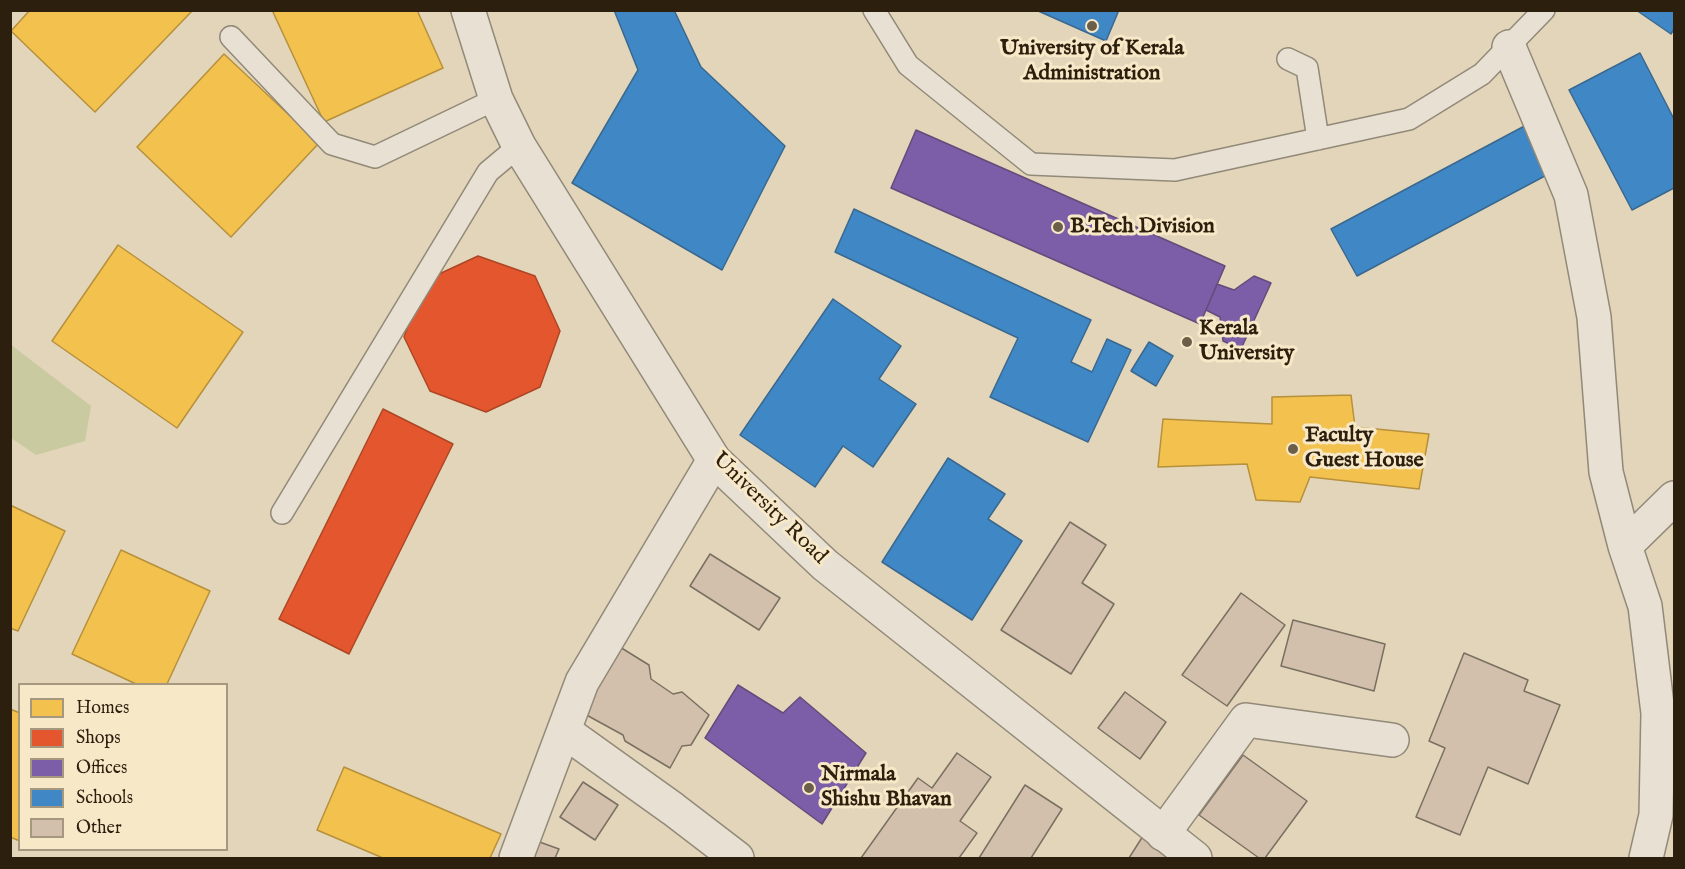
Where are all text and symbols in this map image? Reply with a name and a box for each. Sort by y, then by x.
marker: University of Kerala Administration [1085,19,1099,33]
place label: University of Kerala Administration [1000,36,1184,88]
place label: B.Tech Division [1070,214,1215,240]
marker: B.Tech Division [1051,220,1065,234]
place label: Kerala University [1199,316,1294,368]
marker: Kerala University [1180,335,1194,349]
place label: Faculty Guest House [1305,423,1424,475]
marker: Faculty Guest House [1286,442,1300,456]
street label: University Road [706,447,832,571]
legend [18,683,228,851]
text: Homes [76,697,129,720]
text: Shops [76,727,121,750]
text: Offices [76,757,127,780]
place label: Nirmala Shishu Bhavan [821,762,952,813]
marker: Nirmala Shishu Bhavan [802,781,816,795]
text: Schools [76,787,133,810]
text: Other [76,817,122,840]

